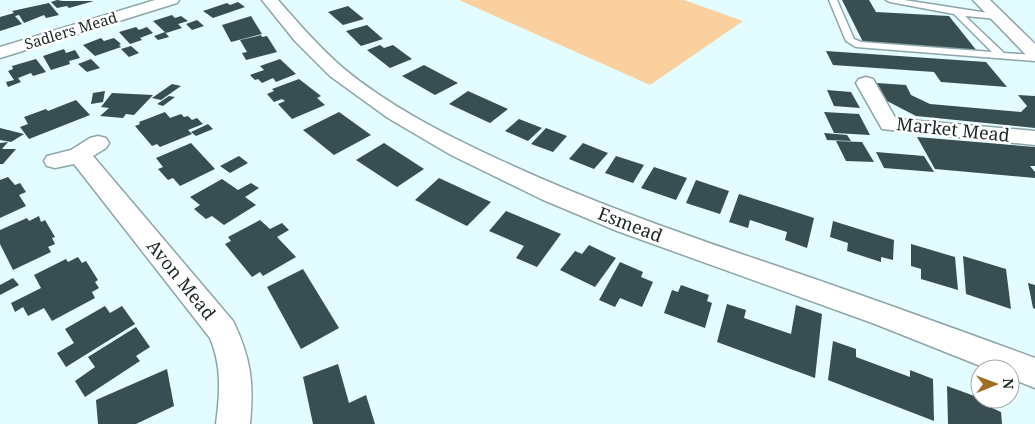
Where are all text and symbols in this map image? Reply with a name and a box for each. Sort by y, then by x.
street label: Sadlers Mead [22,6,120,54]
street label: Market Mead [895,111,1011,147]
street label: Esmead [595,201,666,247]
street label: Avon Mead [142,234,221,324]
north arrow [970,359,1020,409]
text: N [999,378,1018,389]

